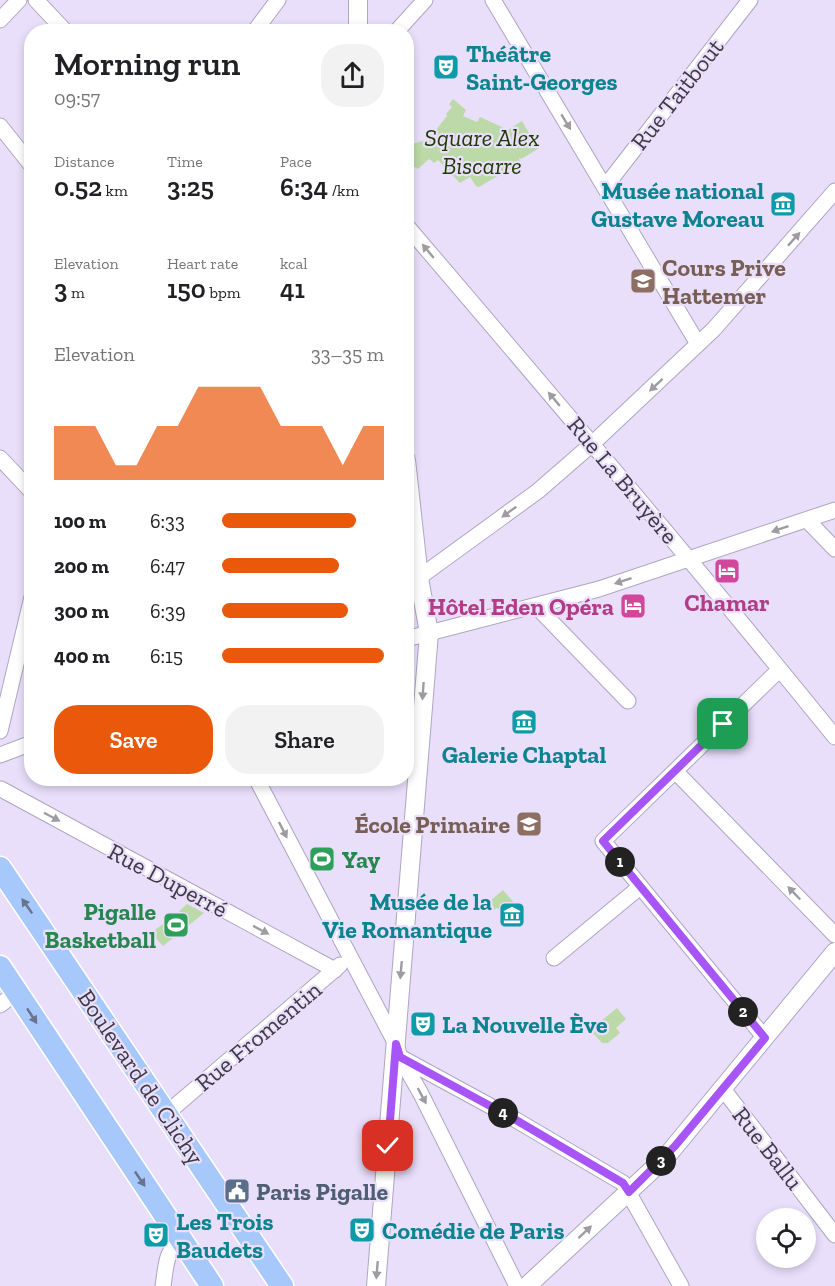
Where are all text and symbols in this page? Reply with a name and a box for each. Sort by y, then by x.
street label: Rue Taitbout [624,32,730,156]
place label: Théâtre Saint-Georges [466,39,618,96]
text: Morning run [54,44,240,83]
button: share [321,44,384,107]
theatre icon: Théâtre Saint-Georges [431,52,461,82]
text: 09:57 [54,86,100,110]
one-way arrow [561,114,571,131]
park label: Square Alex Biscarre [424,123,540,180]
text: Distance [54,152,115,171]
text: Time [167,152,203,171]
text: Pace [280,152,312,171]
text: 0.52 [54,171,102,203]
text: 3:25 [167,171,214,203]
text: 6:34 [280,171,328,203]
place label: Musée national Gustave Moreau [591,176,764,233]
text: km [102,181,128,200]
text: /km [328,181,359,200]
museum icon: Musée national Gustave Moreau [768,189,798,219]
one-way arrow [787,232,800,247]
one-way arrow [422,244,435,259]
place label: Cours Prive Hattemer [662,253,786,310]
text: Elevation [54,254,119,273]
text: Heart rate [167,254,238,273]
text: kcal [280,254,307,273]
school or university icon: Cours Prive Hattemer [628,266,658,296]
text: 3 [54,273,67,305]
text: 150 [167,273,206,305]
text: 41 [280,273,305,305]
text: m [67,283,85,302]
text: bpm [206,283,241,302]
text: Elevation [54,342,135,366]
text: 33–35 m [311,342,384,366]
one-way arrow [649,377,663,391]
one-way arrow [548,391,561,407]
street label: Rue La Bruyère [561,410,685,550]
one-way arrow [501,506,516,518]
text: 100 m [54,509,106,533]
text: 6:33 [150,509,185,533]
one-way arrow [771,524,789,534]
text: 200 m [54,554,109,578]
text: 6:47 [150,554,185,578]
hotel icon: Chamar [712,556,742,586]
one-way arrow [614,576,632,586]
place label: Chamar [684,588,770,617]
hotel icon: Hôtel Eden Opéra [618,591,648,621]
place label: Hôtel Eden Opéra [428,592,614,621]
text: 300 m [54,599,109,623]
text: 6:39 [150,599,186,623]
text: 400 m [54,644,110,668]
text: 6:15 [150,644,183,668]
one-way arrow [418,682,428,701]
pin [697,698,748,749]
button: Save [54,705,213,774]
button: Share [225,705,384,774]
museum icon: Galerie Chaptal [509,707,539,737]
icon: arrive [706,707,739,740]
place label: Galerie Chaptal [442,740,606,769]
school or university icon: École Primaire [514,809,544,839]
place label: École Primaire [354,810,510,839]
one-way arrow [44,812,61,822]
one-way arrow [278,822,288,839]
street label: Rue Duperré [103,836,233,924]
sports icon: Yay [307,844,337,874]
place label: Yay [342,845,381,874]
pin: 1 [605,847,635,877]
text: 1 [617,852,623,871]
one-way arrow [787,886,801,901]
place label: Musée de la Vie Romantique [322,887,492,944]
place label: Pigalle Basketball [45,897,156,954]
one-way arrow [21,899,33,915]
museum icon: Musée de la Vie Romantique [497,900,527,930]
sports icon: Pigalle Basketball [161,910,191,940]
one-way arrow [252,925,269,935]
one-way arrow [396,960,406,979]
street label: Rue Fromentin [189,975,327,1097]
street label: Boulevard de Clichy [72,984,211,1171]
pin: 2 [728,997,758,1027]
text: 2 [739,1002,747,1021]
one-way arrow [27,1008,38,1024]
theatre icon: La Nouvelle Ève [408,1009,438,1039]
place label: La Nouvelle Ève [442,1010,608,1039]
one-way arrow [417,1088,427,1105]
pin: 4 [488,1098,518,1128]
street label: Rue Ballu [727,1101,810,1196]
text: 4 [498,1103,508,1122]
pin [362,1120,413,1171]
icon: check [371,1129,404,1162]
pin: 3 [646,1146,676,1176]
text: 3 [657,1151,665,1170]
one-way arrow [134,1170,146,1186]
public building icon: Paris Pigalle [222,1176,252,1206]
place label: Paris Pigalle [256,1177,389,1206]
place label: Les Trois Baudets [176,1207,273,1264]
map controls [756,1208,816,1268]
button: locate [756,1208,816,1268]
theatre icon: Comédie de Paris [347,1215,377,1245]
place label: Comédie de Paris [382,1216,564,1245]
theatre icon: Les Trois Baudets [141,1220,171,1250]
one-way arrow [577,1226,592,1239]
one-way arrow [372,1260,382,1279]

